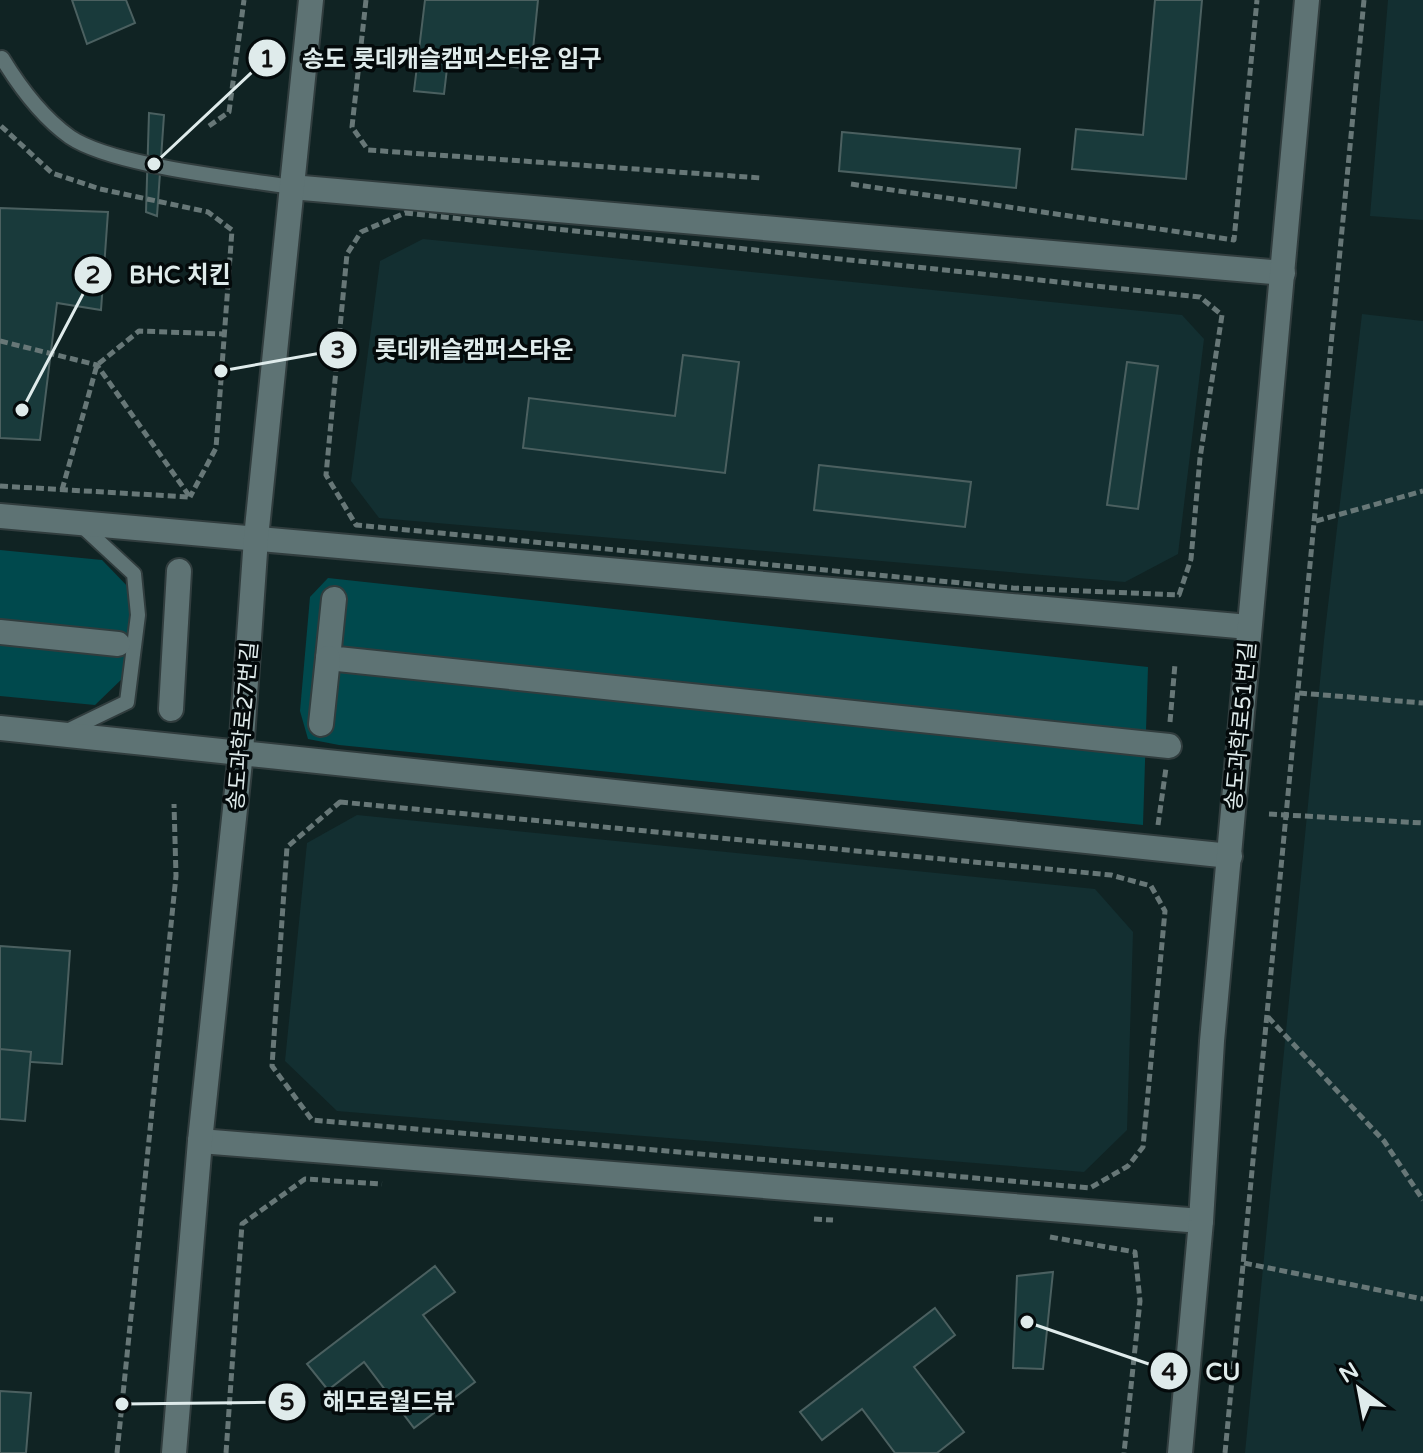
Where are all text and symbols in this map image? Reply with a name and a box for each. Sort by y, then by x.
callout: 송도 롯데캐슬캠퍼스타운 입구 [247,34,618,82]
text: 1 [259,45,275,74]
text: 송도 롯데캐슬캠퍼스타운 입구 [302,45,602,74]
callout: BHC 치킨 [73,251,247,299]
text: 2 [85,261,101,290]
text: BHC 치킨 [129,261,231,290]
callout: 롯데캐슬캠퍼스타운 [318,326,589,374]
text: 3 [330,336,346,365]
text: 롯데캐슬캠퍼스타운 [375,336,573,365]
street label: 송도과학로27번길 [223,641,263,812]
street label: 송도과학로51번길 [1221,641,1261,812]
callout: CU [1149,1347,1256,1395]
north arrow [1319,1349,1399,1429]
text: N [1335,1357,1363,1389]
text: 4 [1161,1358,1177,1387]
text: CU [1206,1358,1240,1387]
callout: 해모로월드뷰 [267,1378,471,1426]
text: 5 [279,1388,295,1417]
text: 해모로월드뷰 [323,1388,455,1417]

